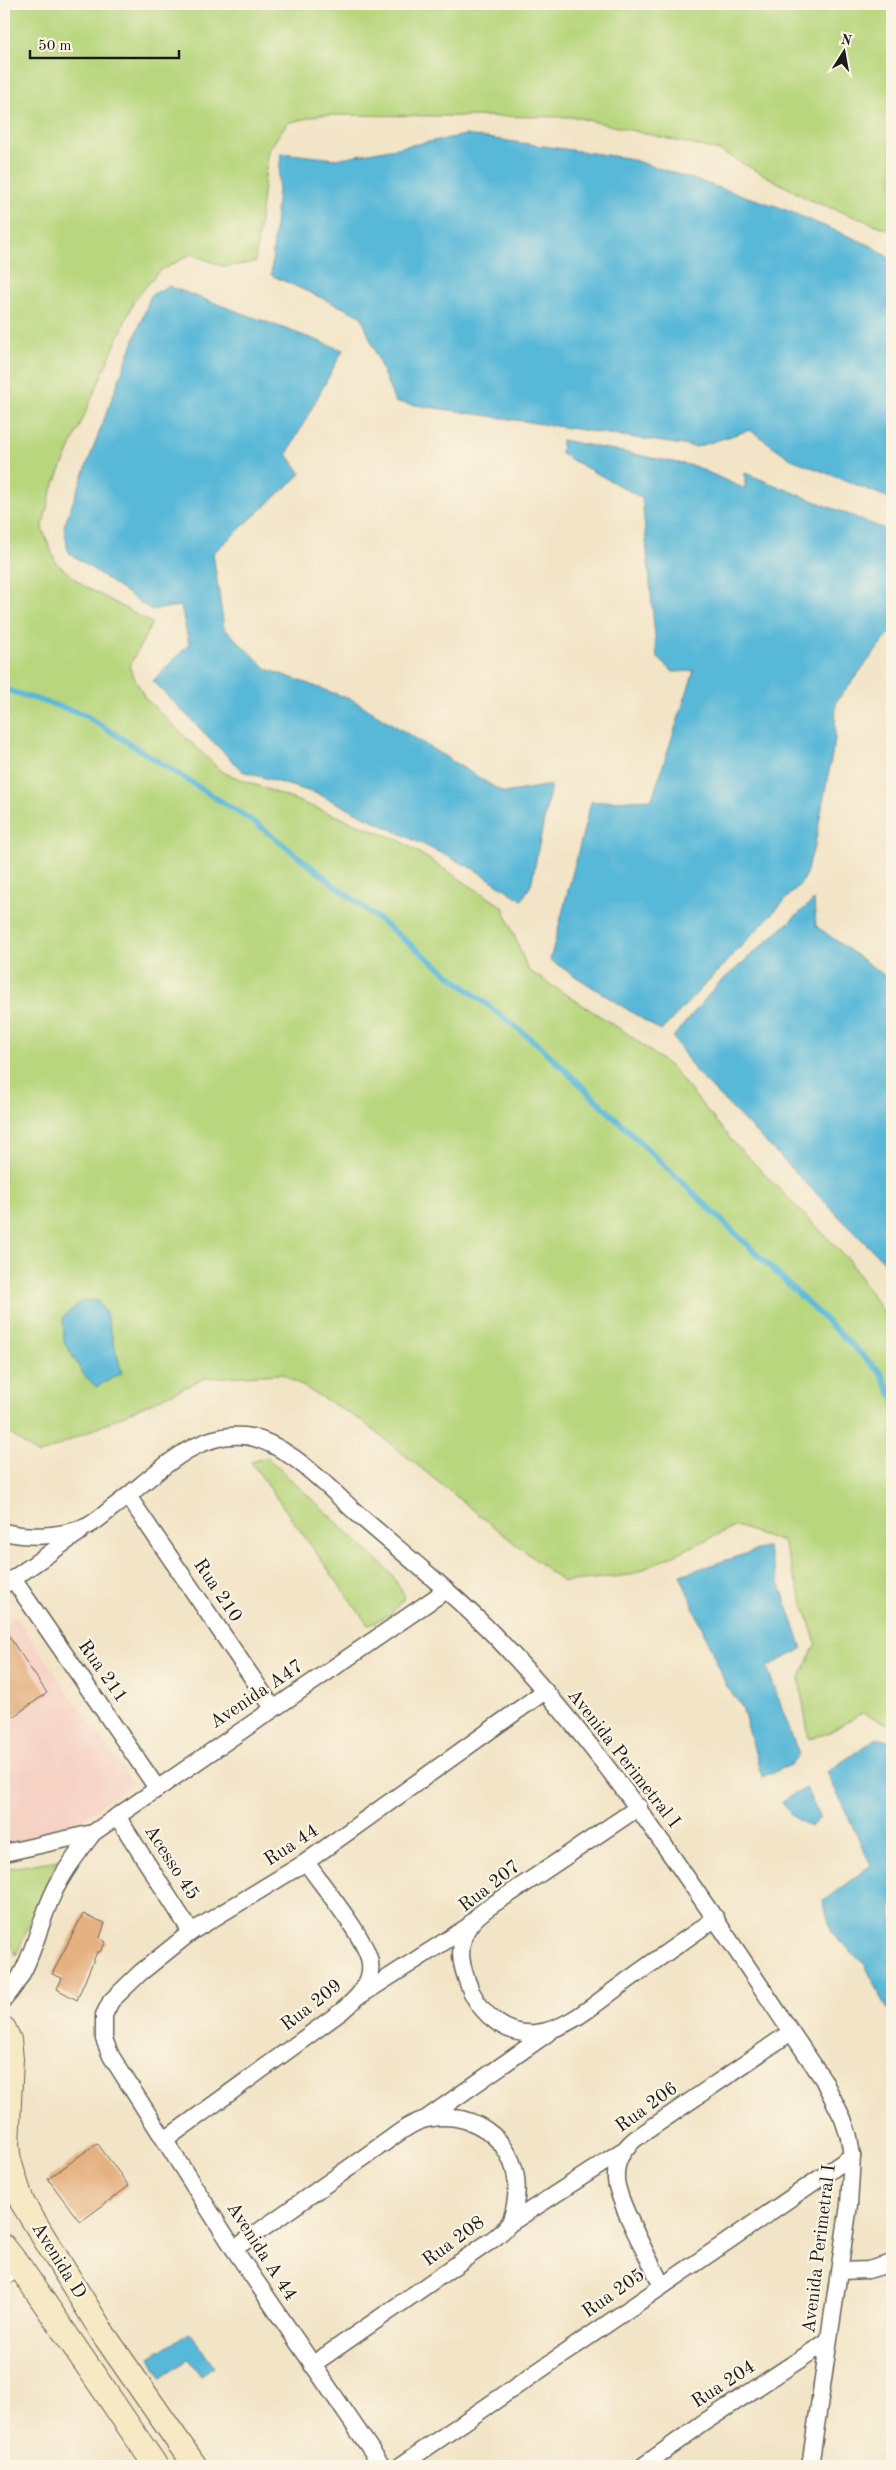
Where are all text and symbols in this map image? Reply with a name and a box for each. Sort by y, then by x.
scale bar [30,28,179,60]
north arrow [818,28,868,78]
text: N [840,32,853,48]
text: 50 m [38,39,72,54]
street label: Rua 210 [189,1556,245,1626]
street label: Rua 211 [74,1637,130,1707]
street label: Avenida A47 [207,1657,307,1733]
street label: Avenida Perimetral I [563,1686,683,1832]
street label: Acesso 45 [140,1822,202,1904]
street label: Rua 44 [261,1822,323,1870]
street label: Rua 207 [456,1857,524,1917]
street label: Rua 209 [278,1976,346,2036]
street label: Rua 206 [612,2079,682,2137]
street label: Avenida Perimetral I [800,2163,840,2335]
street label: Avenida A 44 [222,2199,300,2305]
street label: Rua 208 [419,2213,489,2271]
street label: Avenida D [27,2219,89,2303]
street label: Rua 205 [579,2266,649,2322]
street label: Rua 204 [689,2358,759,2412]

